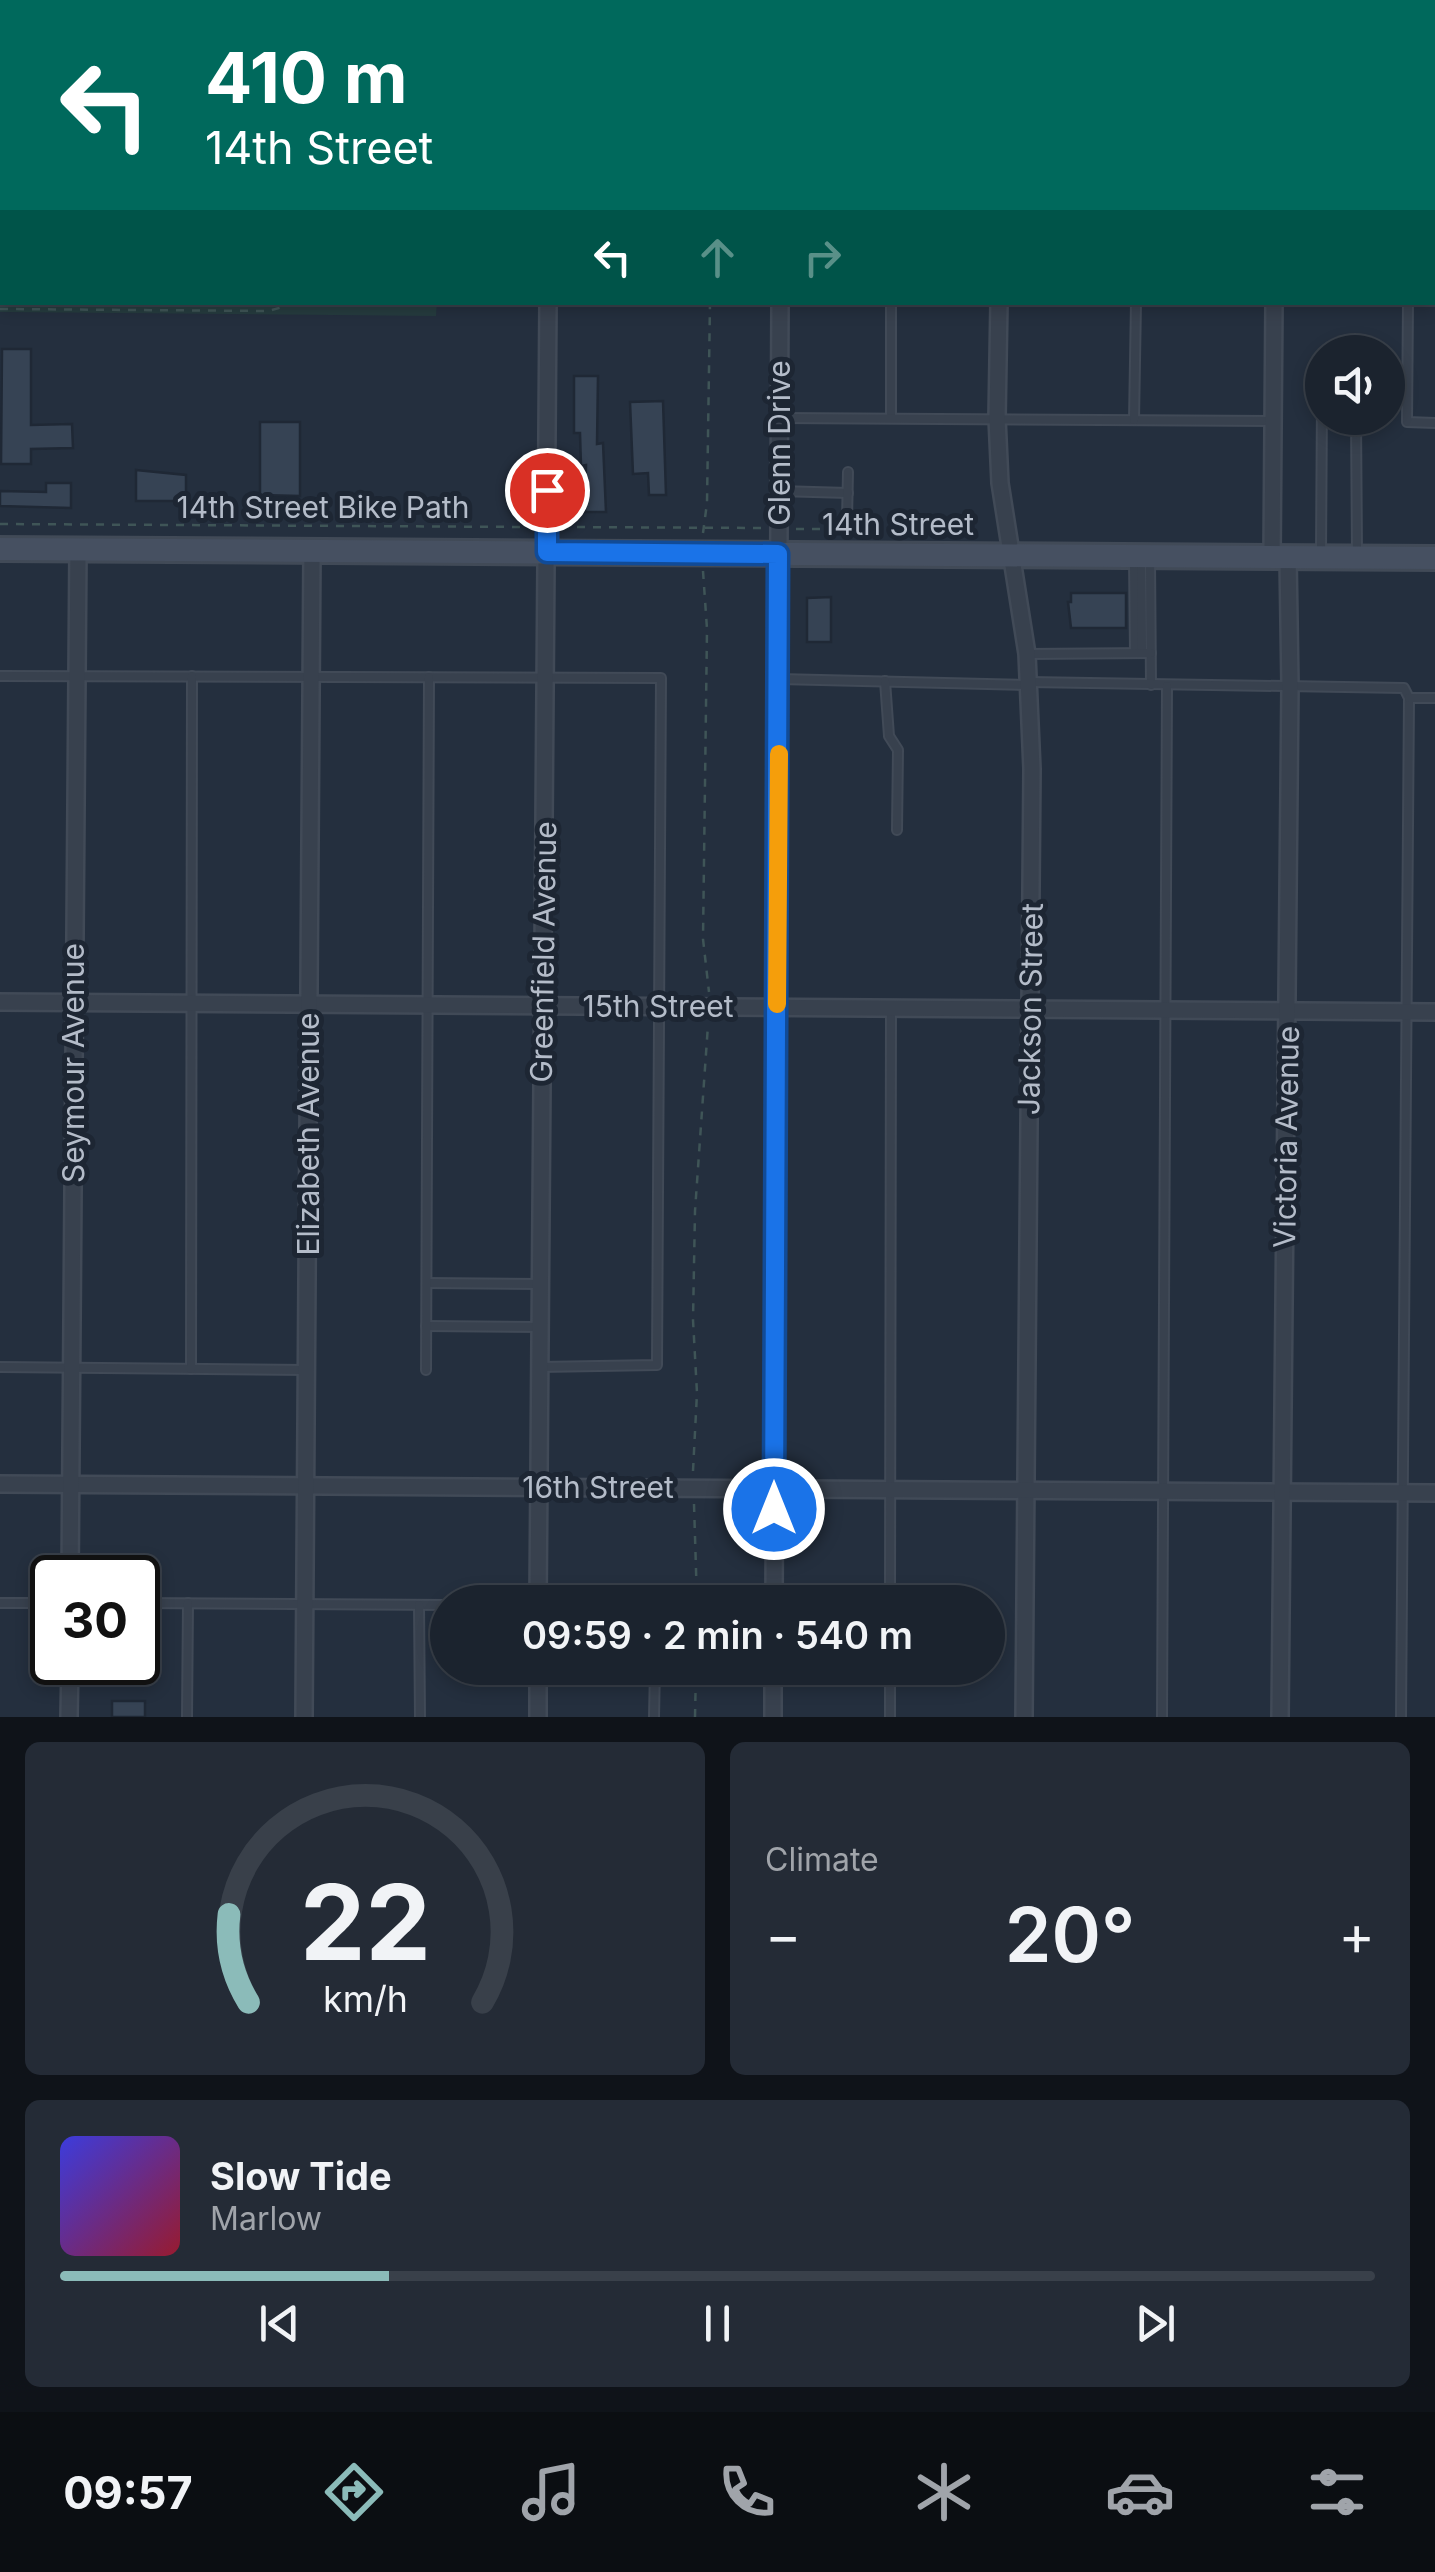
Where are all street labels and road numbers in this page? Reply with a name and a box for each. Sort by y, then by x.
street label: Glenn Drive [761,360,797,526]
street label: 14th Street Bike Path [177,489,469,525]
street label: 14th Street [822,506,974,542]
street label: Greenfield Avenue [523,821,563,1083]
street label: Jackson Street [1010,902,1050,1115]
street label: Seymour Avenue [55,943,91,1183]
street label: 15th Street [582,988,734,1024]
street label: Elizabeth Avenue [290,1012,326,1256]
street label: Victoria Avenue [1266,1026,1306,1248]
street label: 16th Street [522,1469,674,1505]

